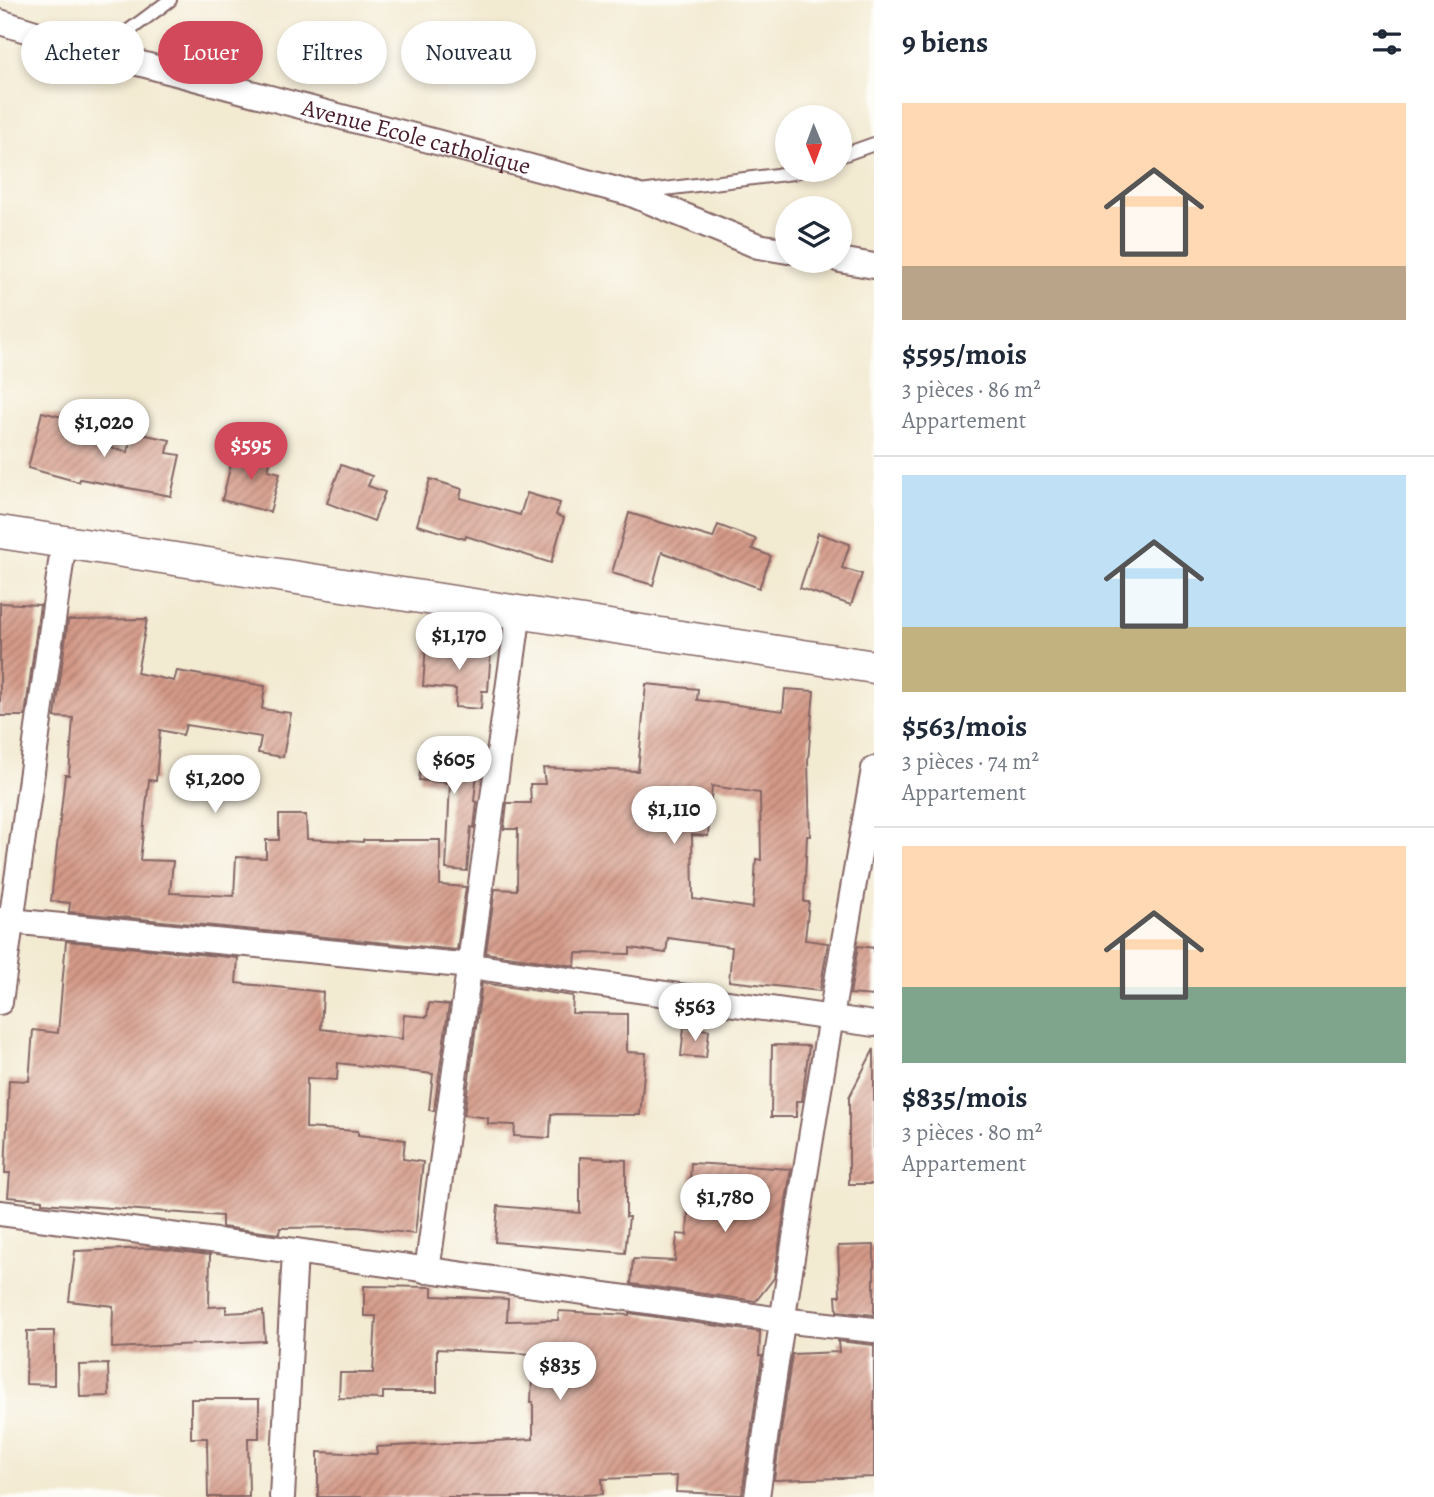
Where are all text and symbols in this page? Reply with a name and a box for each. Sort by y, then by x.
chip: Acheter [21,21,144,84]
chip: Louer [158,21,263,84]
chip: Filtres [277,21,387,84]
chip: Nouveau [401,21,536,84]
text: 9 biens [902,22,988,62]
icon: filters [1368,23,1406,61]
street label: Avenue Ecole catholique [297,91,534,182]
north arrow [775,105,852,182]
map controls [775,105,852,273]
icon: home [1091,149,1217,275]
button: layers [775,196,852,273]
text: $595/mois [902,334,1027,374]
text: 3 pièces · 86 m² [902,374,1041,405]
pin: $1,020 [47,400,161,459]
text: Appartement [902,405,1026,436]
text: $1,020 [74,406,134,437]
pin: $595 [210,422,292,482]
text: $595 [230,429,272,460]
icon: home [1091,521,1217,647]
pin: $1,170 [402,612,516,672]
text: $1,170 [432,619,486,650]
text: $563/mois [902,706,1027,746]
pin: $605 [413,736,495,796]
text: $605 [433,743,475,774]
text: 3 pièces · 74 m² [902,746,1039,777]
pin: $1,200 [158,756,272,815]
text: $1,200 [185,762,245,793]
text: Appartement [902,777,1026,808]
pin: $1,110 [617,786,731,846]
text: $1,110 [647,793,701,824]
icon: home [1091,892,1217,1018]
pin: $563 [654,984,736,1043]
text: $563 [674,990,716,1021]
text: $835/mois [902,1077,1028,1117]
text: 3 pièces · 80 m² [902,1117,1042,1148]
text: Appartement [902,1148,1026,1179]
pin: $1,780 [668,1174,782,1234]
text: $1,780 [696,1181,754,1212]
pin: $835 [519,1342,601,1402]
text: $835 [539,1349,581,1380]

